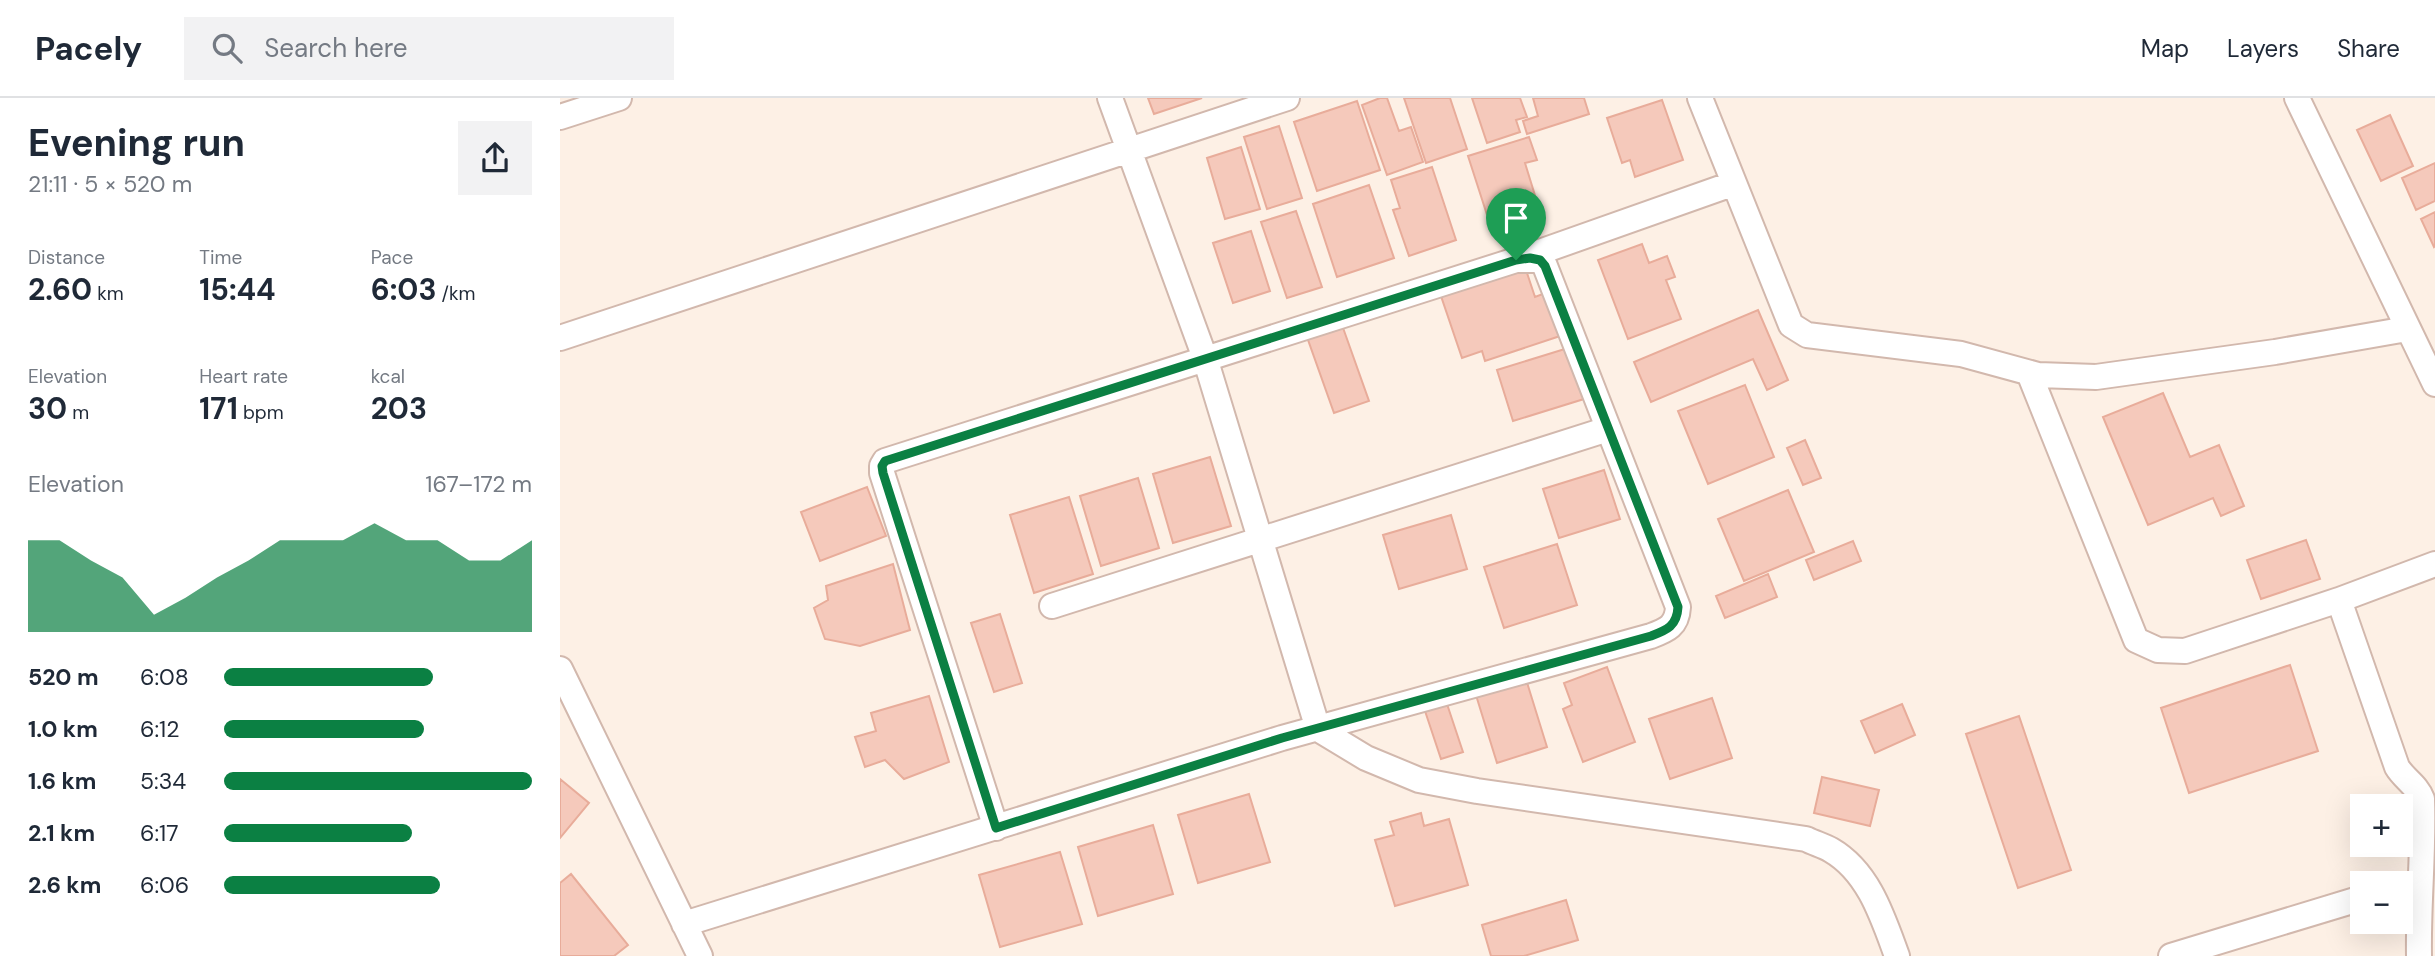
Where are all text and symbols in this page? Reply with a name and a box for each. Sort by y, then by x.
search box [184,17,674,80]
text: Pacely [35,27,142,70]
icon: search [208,29,246,67]
text: Search here [264,31,408,65]
text: Map [2141,33,2189,64]
text: Layers [2227,33,2299,64]
text: Share [2337,33,2400,64]
text: Evening run [28,118,245,168]
button: share [458,121,532,195]
text: 21:11 · 5 × 520 m [28,169,192,199]
pin [1486,188,1546,260]
icon: arrive [1497,199,1535,237]
text: Distance [28,245,105,270]
text: Time [199,245,242,270]
text: Pace [371,245,413,270]
text: 2.60 [28,270,92,309]
text: 15:44 [199,270,276,309]
text: 6:03 [371,270,437,309]
text: km [92,281,124,306]
text: /km [437,281,476,306]
text: Elevation [28,364,107,389]
text: Heart rate [199,364,288,389]
text: kcal [371,364,405,389]
text: 30 [28,389,67,428]
text: 171 [199,389,238,428]
text: 203 [371,389,427,428]
text: m [67,400,89,425]
text: bpm [238,400,284,425]
text: Elevation [28,469,124,499]
text: 167–172 m [425,469,532,499]
text: 520 m [28,662,99,692]
text: 6:08 [140,662,189,692]
text: 1.0 km [28,714,98,744]
text: 6:12 [140,714,180,744]
text: 1.6 km [28,766,96,796]
text: 5:34 [140,766,186,796]
map controls [2350,794,2413,934]
button: + [2350,794,2413,857]
text: 2.1 km [28,818,95,848]
text: 6:17 [140,818,179,848]
text: 2.6 km [28,870,101,900]
text: 6:06 [140,870,189,900]
button: − [2350,871,2413,934]

